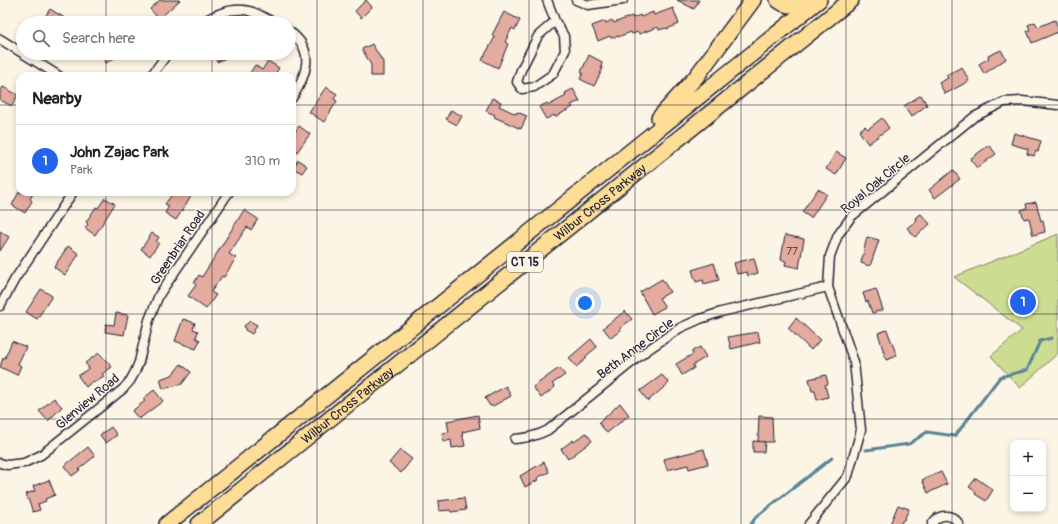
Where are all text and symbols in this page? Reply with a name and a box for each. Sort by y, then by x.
search box [16,16,296,60]
icon: search [30,27,52,49]
text: Search here [62,29,135,48]
text: Nearby [32,88,81,109]
text: John Zajac Park [70,143,169,162]
street label: Royal Oak Circle [838,150,914,217]
text: 1 [42,153,48,169]
text: 310 m [244,153,280,169]
street label: Wilbur Cross Parkway [551,161,650,245]
text: Park [70,162,93,178]
street label: Greenbriar Road [147,207,209,288]
house number: 77 [786,245,798,258]
road number: CT 15 [507,252,543,272]
pin: 1 [1010,287,1036,317]
your location [575,293,595,313]
street label: Beth Anne Circle [594,315,677,383]
street label: Wilbur Cross Parkway [298,364,398,448]
street label: Glenview Road [53,371,123,433]
map controls [1010,440,1046,512]
button: + [1010,440,1046,476]
button: − [1010,476,1046,512]

